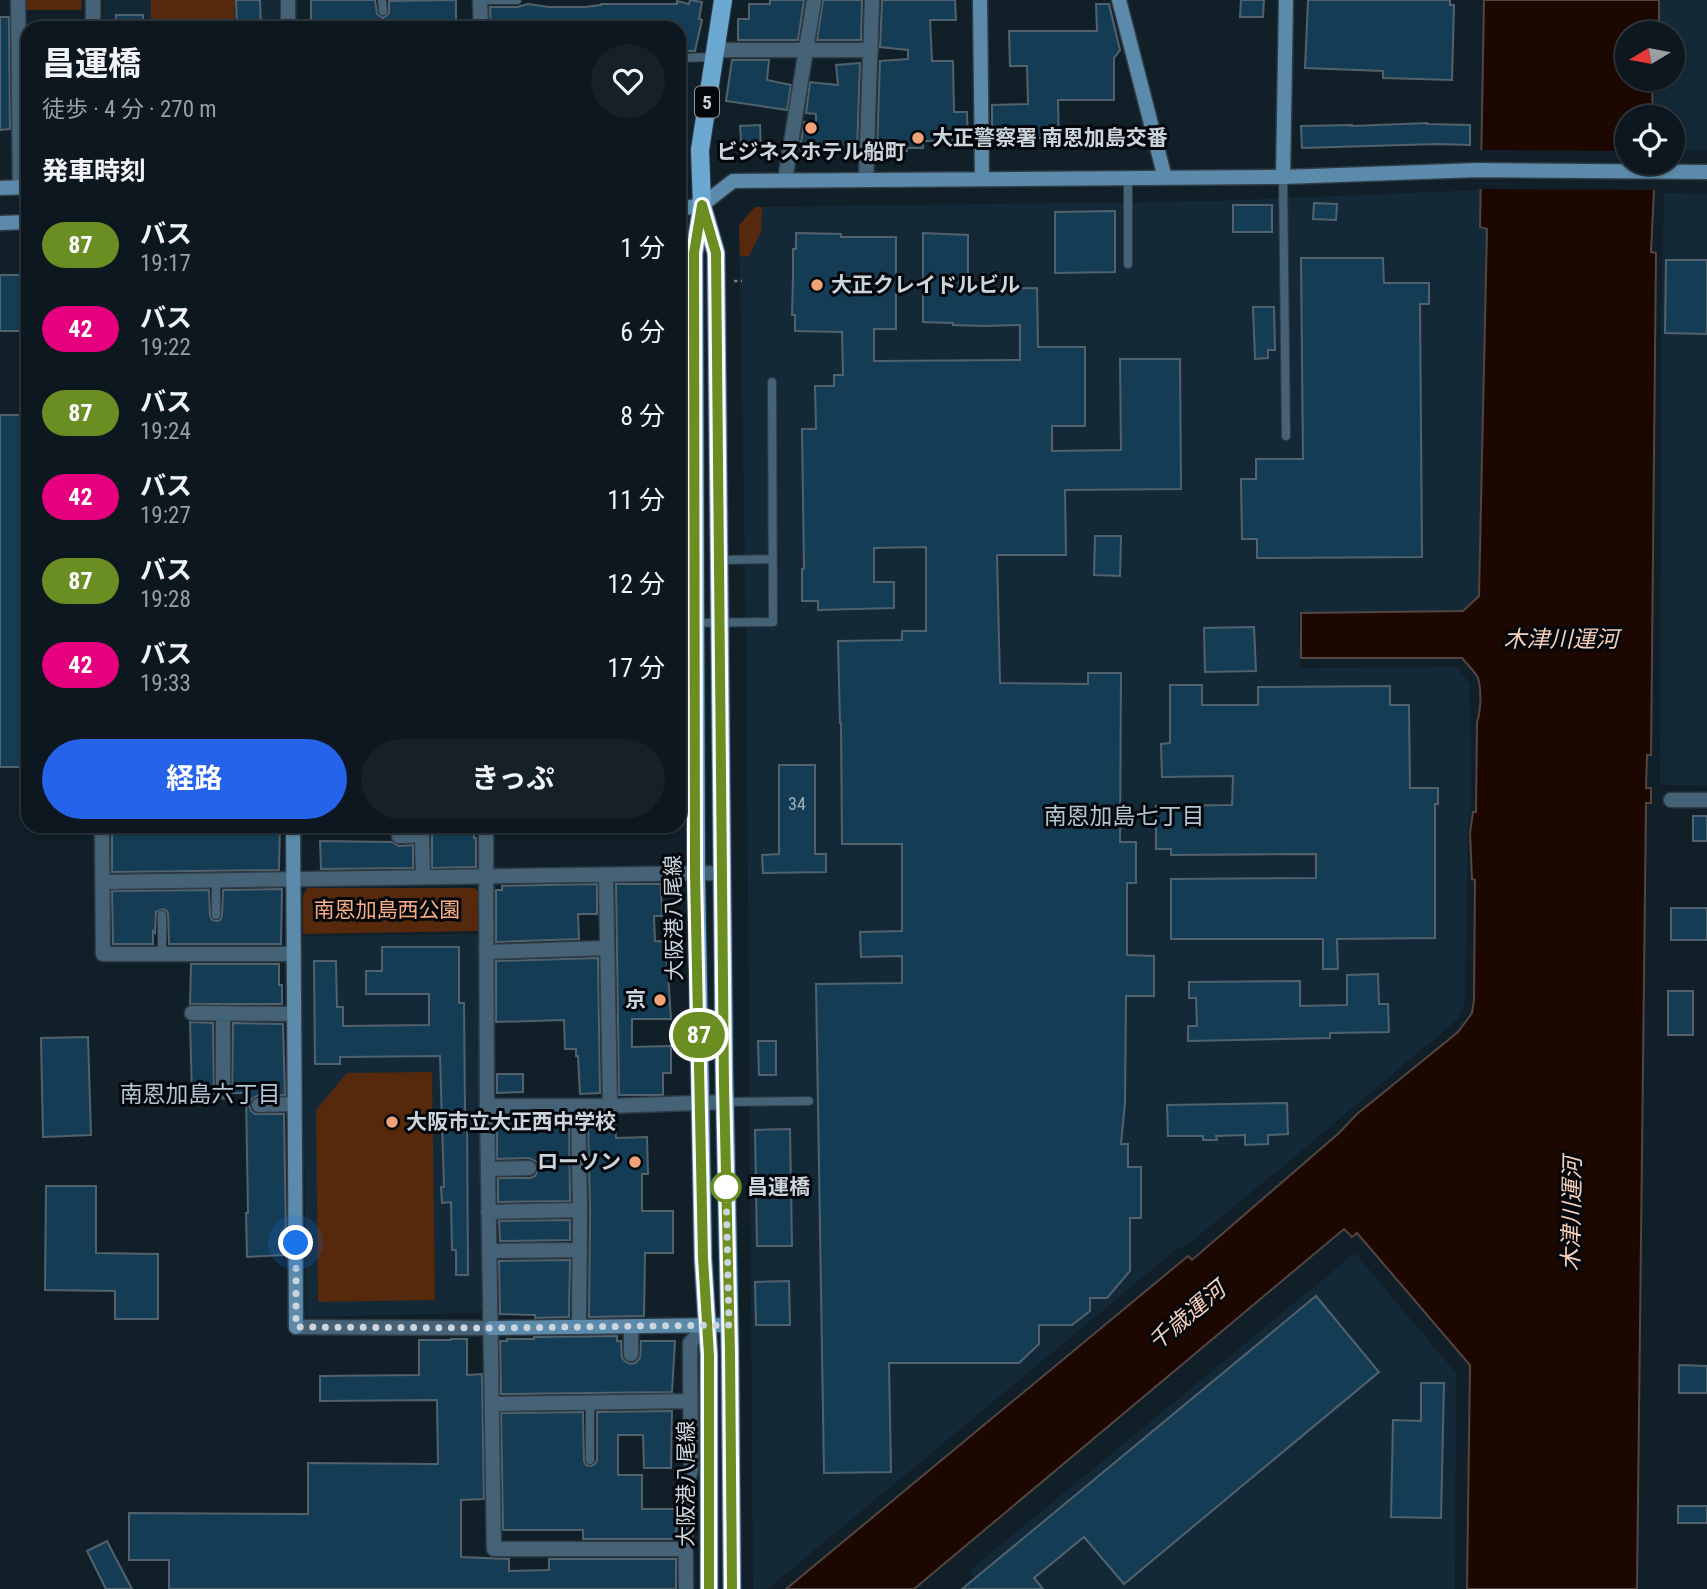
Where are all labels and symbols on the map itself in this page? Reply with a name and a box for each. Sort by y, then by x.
north arrow [1615,21,1685,91]
road number: 5 [695,86,719,118]
marker: ビジネスホテル船町 [803,120,819,136]
place label: 大正警察署 南恩加島交番 [932,126,1168,150]
marker: 大正警察署 南恩加島交番 [910,130,926,146]
place label: ビジネスホテル船町 [717,140,906,164]
place label: 大正クレイドルビル [831,273,1020,297]
marker: 大正クレイドルビル [809,277,825,293]
water label: 木津川運河 [1504,626,1623,653]
house number: 34 [788,793,806,814]
district label: 南恩加島七丁目 [1044,803,1205,830]
street label: 大阪港八尾線 [661,855,687,981]
park label: 南恩加島西公園 [314,898,461,922]
place label: 京 [625,988,646,1012]
marker: 京 [652,992,668,1008]
line badge: 87 [668,1012,730,1058]
district label: 南恩加島六丁目 [120,1081,281,1108]
place label: 大阪市立大正西中学校 [406,1110,616,1134]
marker: 大阪市立大正西中学校 [384,1114,400,1130]
place label: ローソン [537,1150,621,1174]
water label: 木津川運河 [1557,1152,1587,1272]
marker: ローソン [627,1154,643,1170]
marker: 昌運橋 [711,1172,741,1202]
place label: 昌運橋 [747,1175,810,1199]
your location [278,1225,313,1260]
water label: 千歳運河 [1143,1274,1234,1356]
street label: 大阪港八尾線 [674,1421,698,1547]

